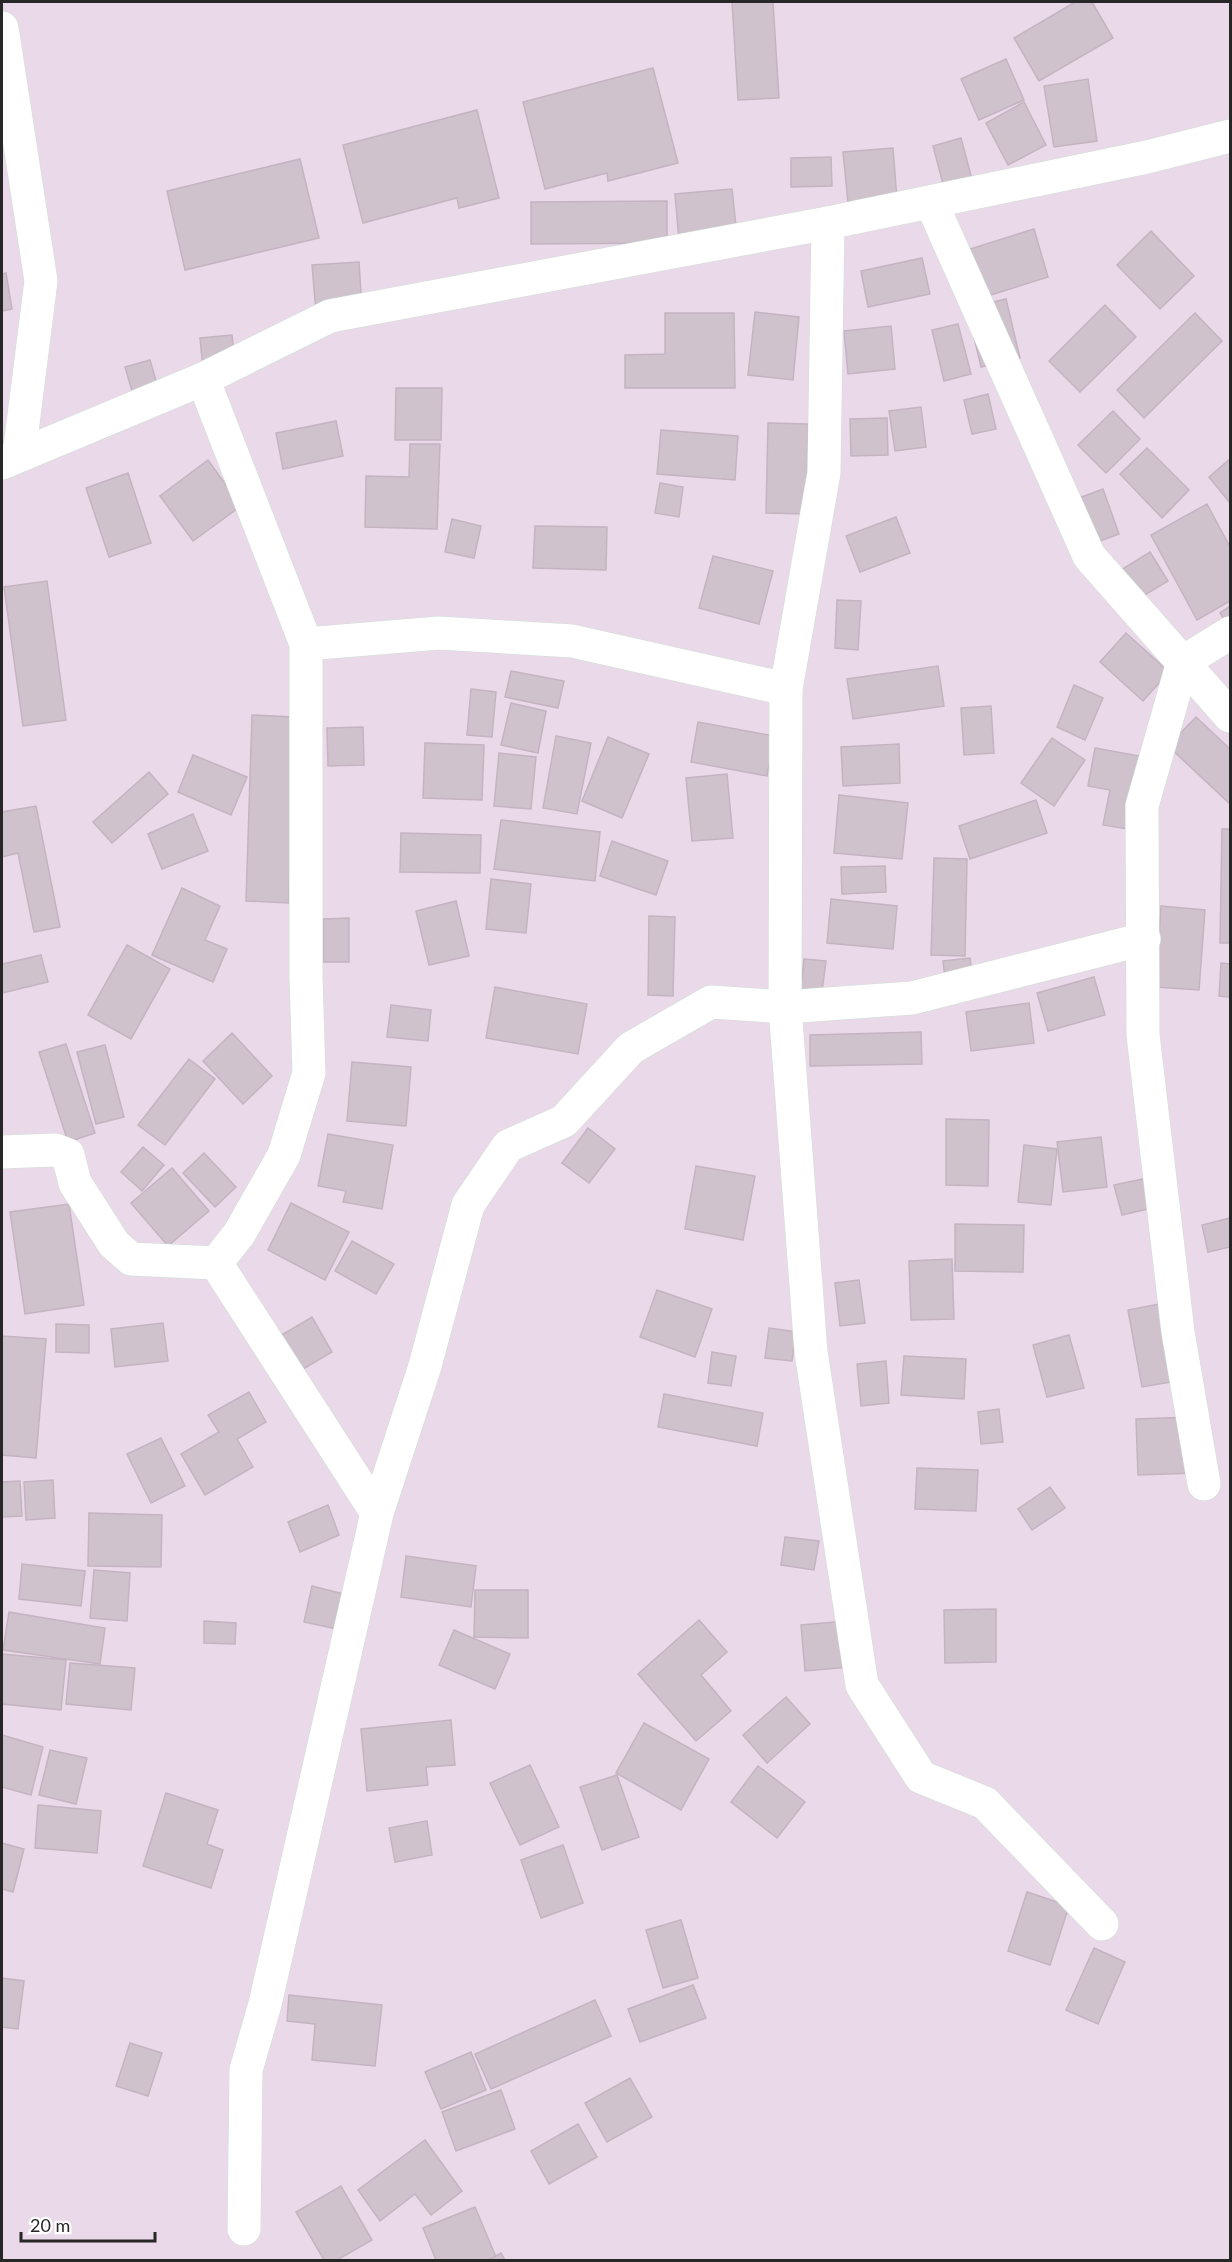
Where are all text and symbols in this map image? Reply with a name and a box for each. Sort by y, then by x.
scale bar [21,2205,154,2243]
text: 20 m [30,2214,70,2236]

